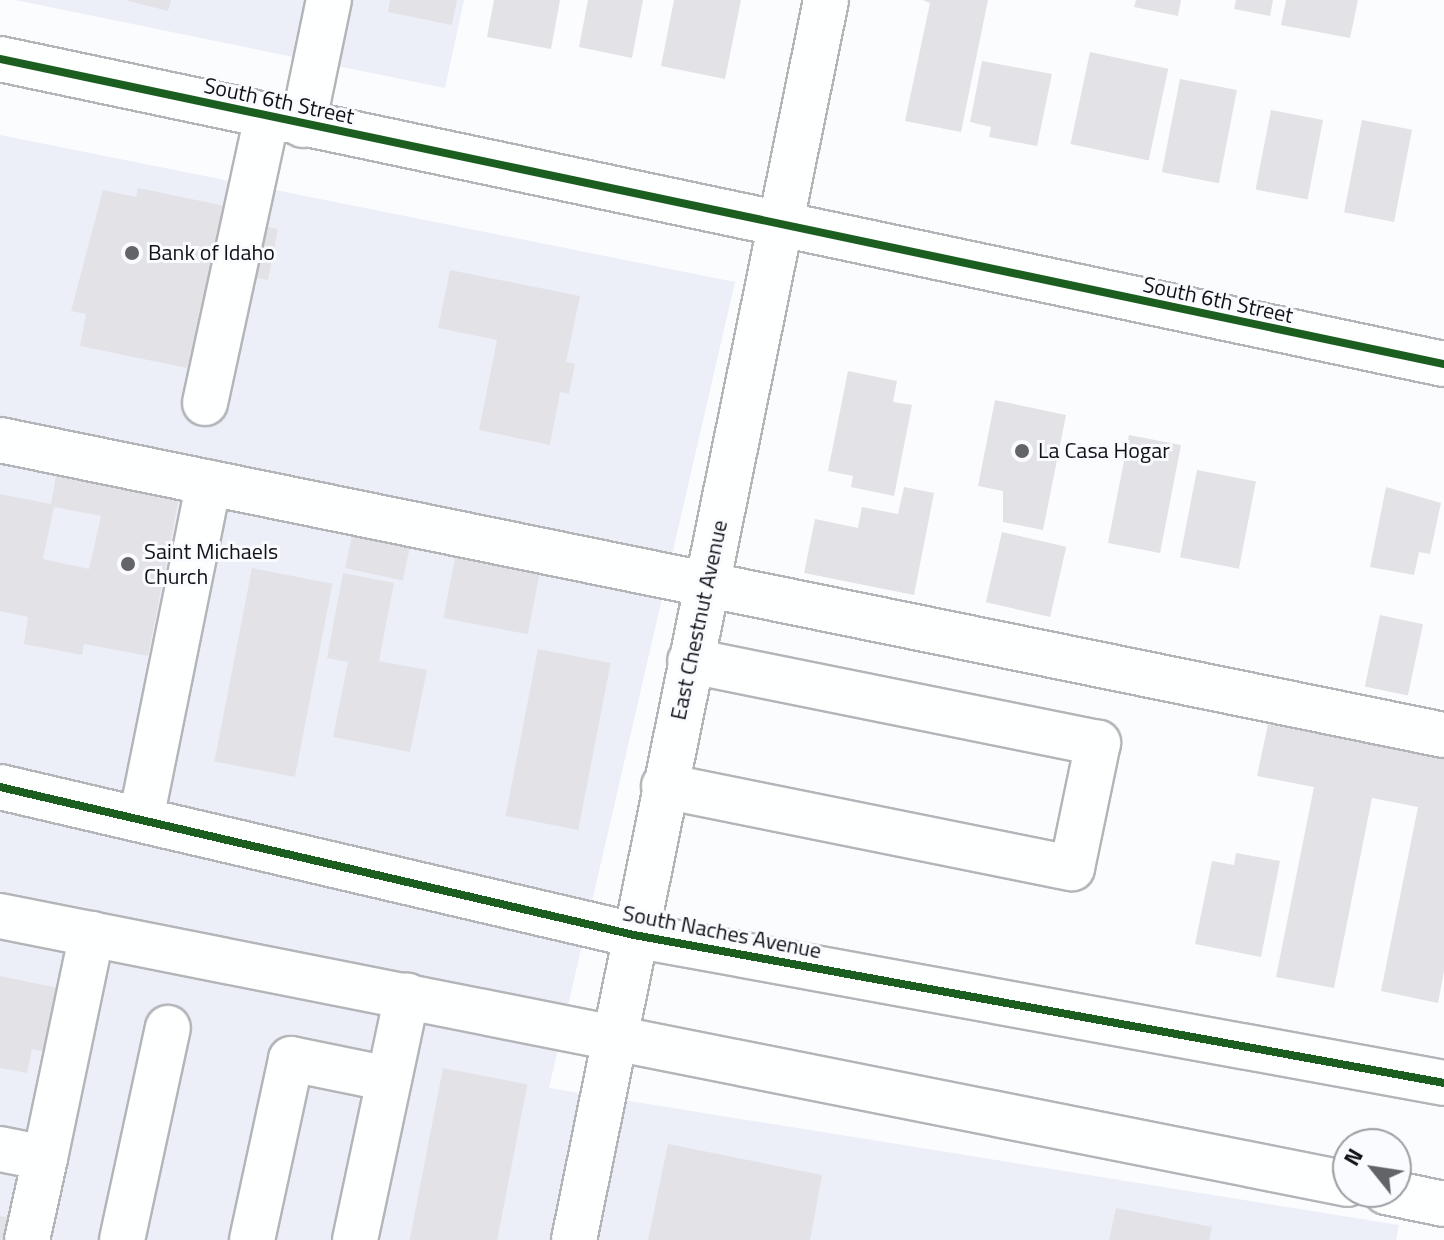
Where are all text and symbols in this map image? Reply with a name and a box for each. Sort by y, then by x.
street label: South 6th Street [201,72,357,130]
place label: Bank of Idaho [148,240,275,266]
marker: Bank of Idaho [123,244,141,262]
street label: South 6th Street [1140,271,1296,329]
place label: La Casa Hogar [1038,438,1170,464]
marker: La Casa Hogar [1013,442,1031,460]
street label: East Chestnut Avenue [665,518,733,722]
place label: Saint Michaels Church [144,538,278,590]
marker: Saint Michaels Church [119,555,137,573]
street label: South Naches Avenue [620,900,824,964]
north arrow [1332,1128,1412,1208]
text: N [1334,1142,1371,1172]

